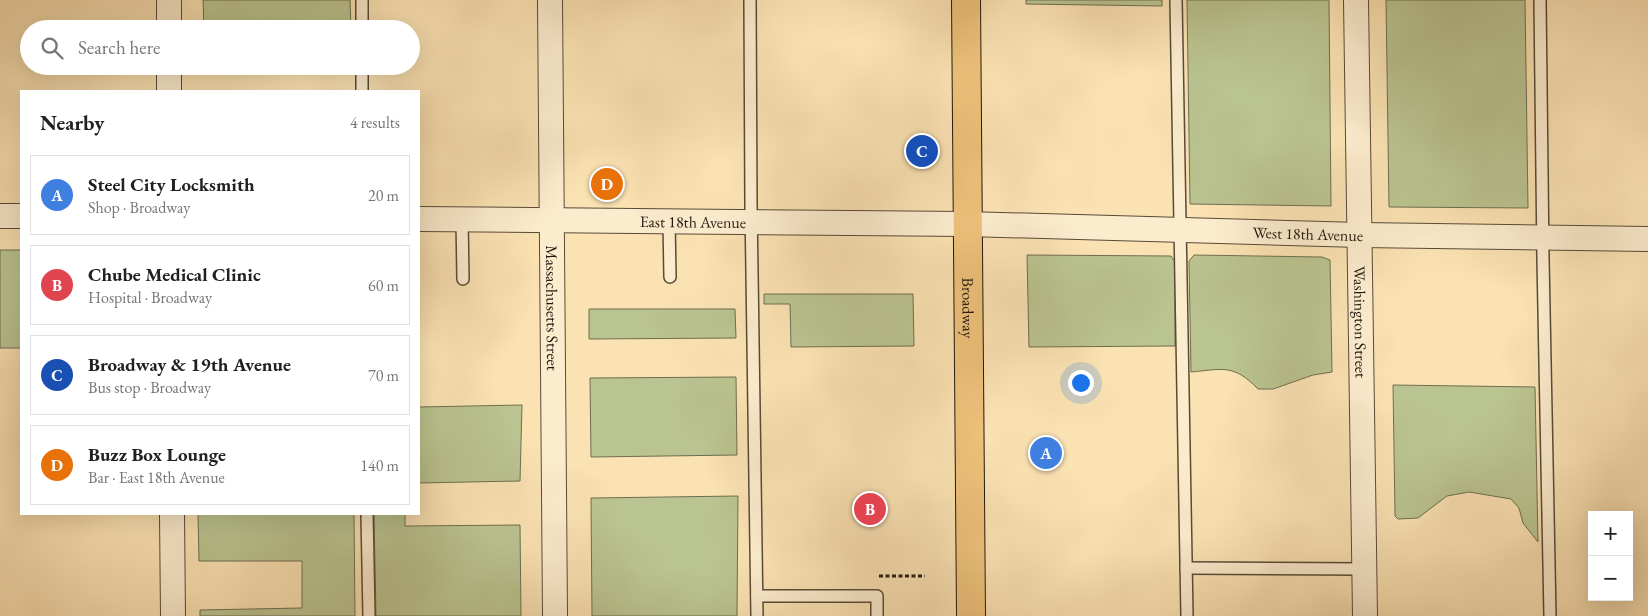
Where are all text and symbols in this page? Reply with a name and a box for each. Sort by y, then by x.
search box [20,20,420,75]
icon: search [38,34,66,62]
text: Search here [78,35,160,60]
text: Nearby [40,109,104,136]
text: 4 results [350,112,400,133]
pin: C [906,132,938,170]
pin: D [591,165,623,203]
text: Steel City Locksmith [88,172,255,197]
text: A [51,185,63,206]
text: 20 m [368,185,399,206]
text: Shop · Broadway [88,197,190,218]
street label: East 18th Avenue [640,211,746,232]
street label: West 18th Avenue [1252,221,1363,246]
street label: Massachusetts Street [541,245,564,371]
text: Chube Medical Clinic [88,262,261,287]
street label: Washington Street [1349,266,1372,378]
text: B [52,275,62,296]
text: 60 m [368,275,399,296]
street label: Broadway [958,277,979,339]
text: Hospital · Broadway [88,287,212,308]
text: Broadway & 19th Avenue [88,352,291,377]
text: C [51,365,63,386]
text: 70 m [368,365,399,386]
your location [1068,370,1094,396]
text: Bus stop · Broadway [88,377,211,398]
pin: A [1030,434,1062,472]
text: Buzz Box Lounge [88,442,226,467]
text: D [51,455,63,476]
text: 140 m [360,455,399,476]
text: Bar · East 18th Avenue [88,467,225,488]
pin: B [854,490,886,528]
map controls [1588,511,1633,601]
button: + [1588,511,1633,556]
button: − [1588,556,1633,601]

